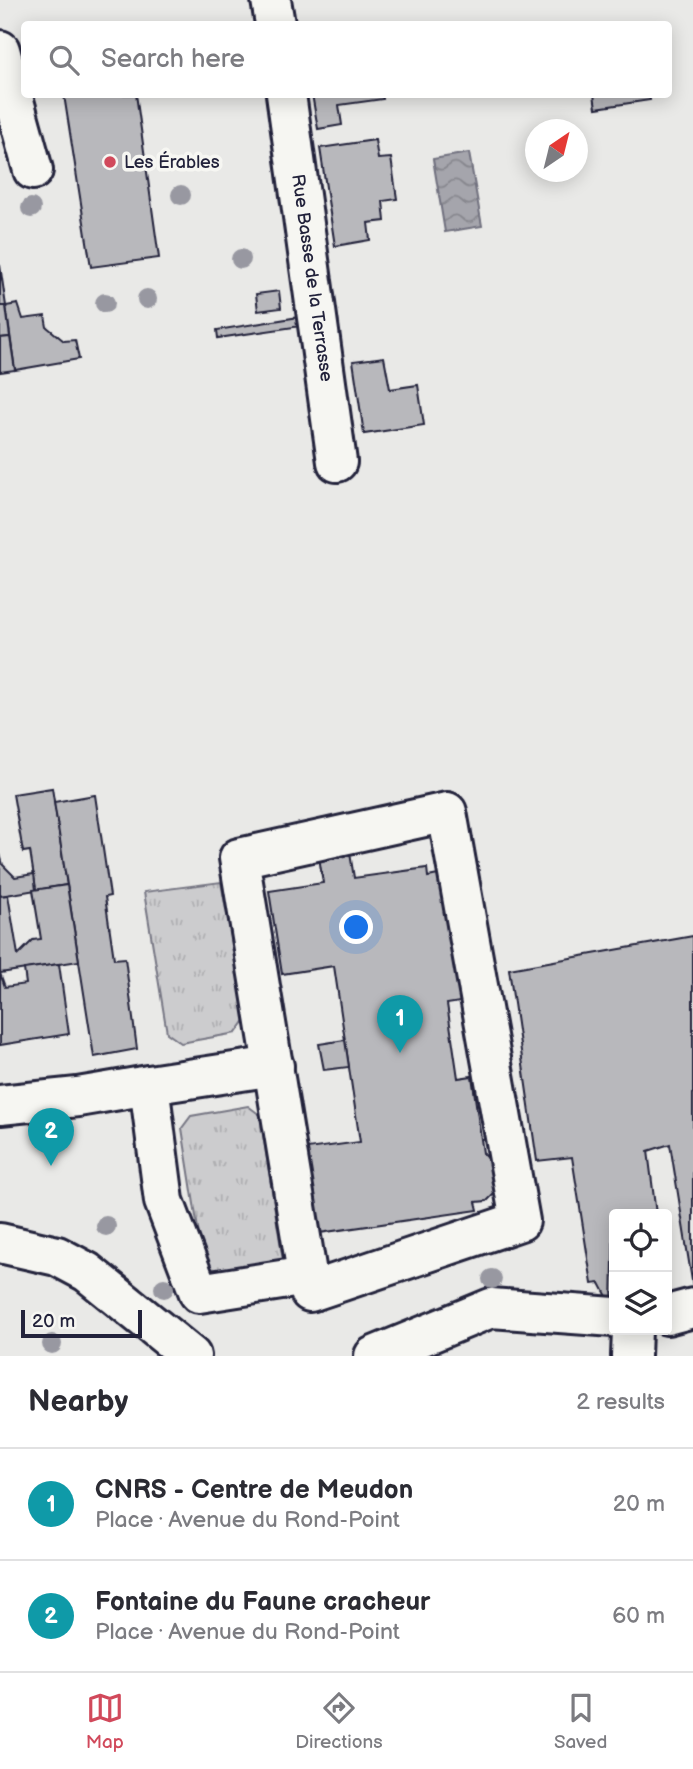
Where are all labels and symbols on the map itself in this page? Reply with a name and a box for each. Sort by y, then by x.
north arrow [525,119,588,182]
place label: Les Érables [124,150,220,173]
marker: Les Érables [102,154,118,170]
street label: Rue Basse de la Terrasse [287,173,337,383]
your location [339,910,373,944]
pin: 1 [377,995,423,1053]
pin: 2 [28,1108,74,1166]
scale bar [21,1307,142,1339]

